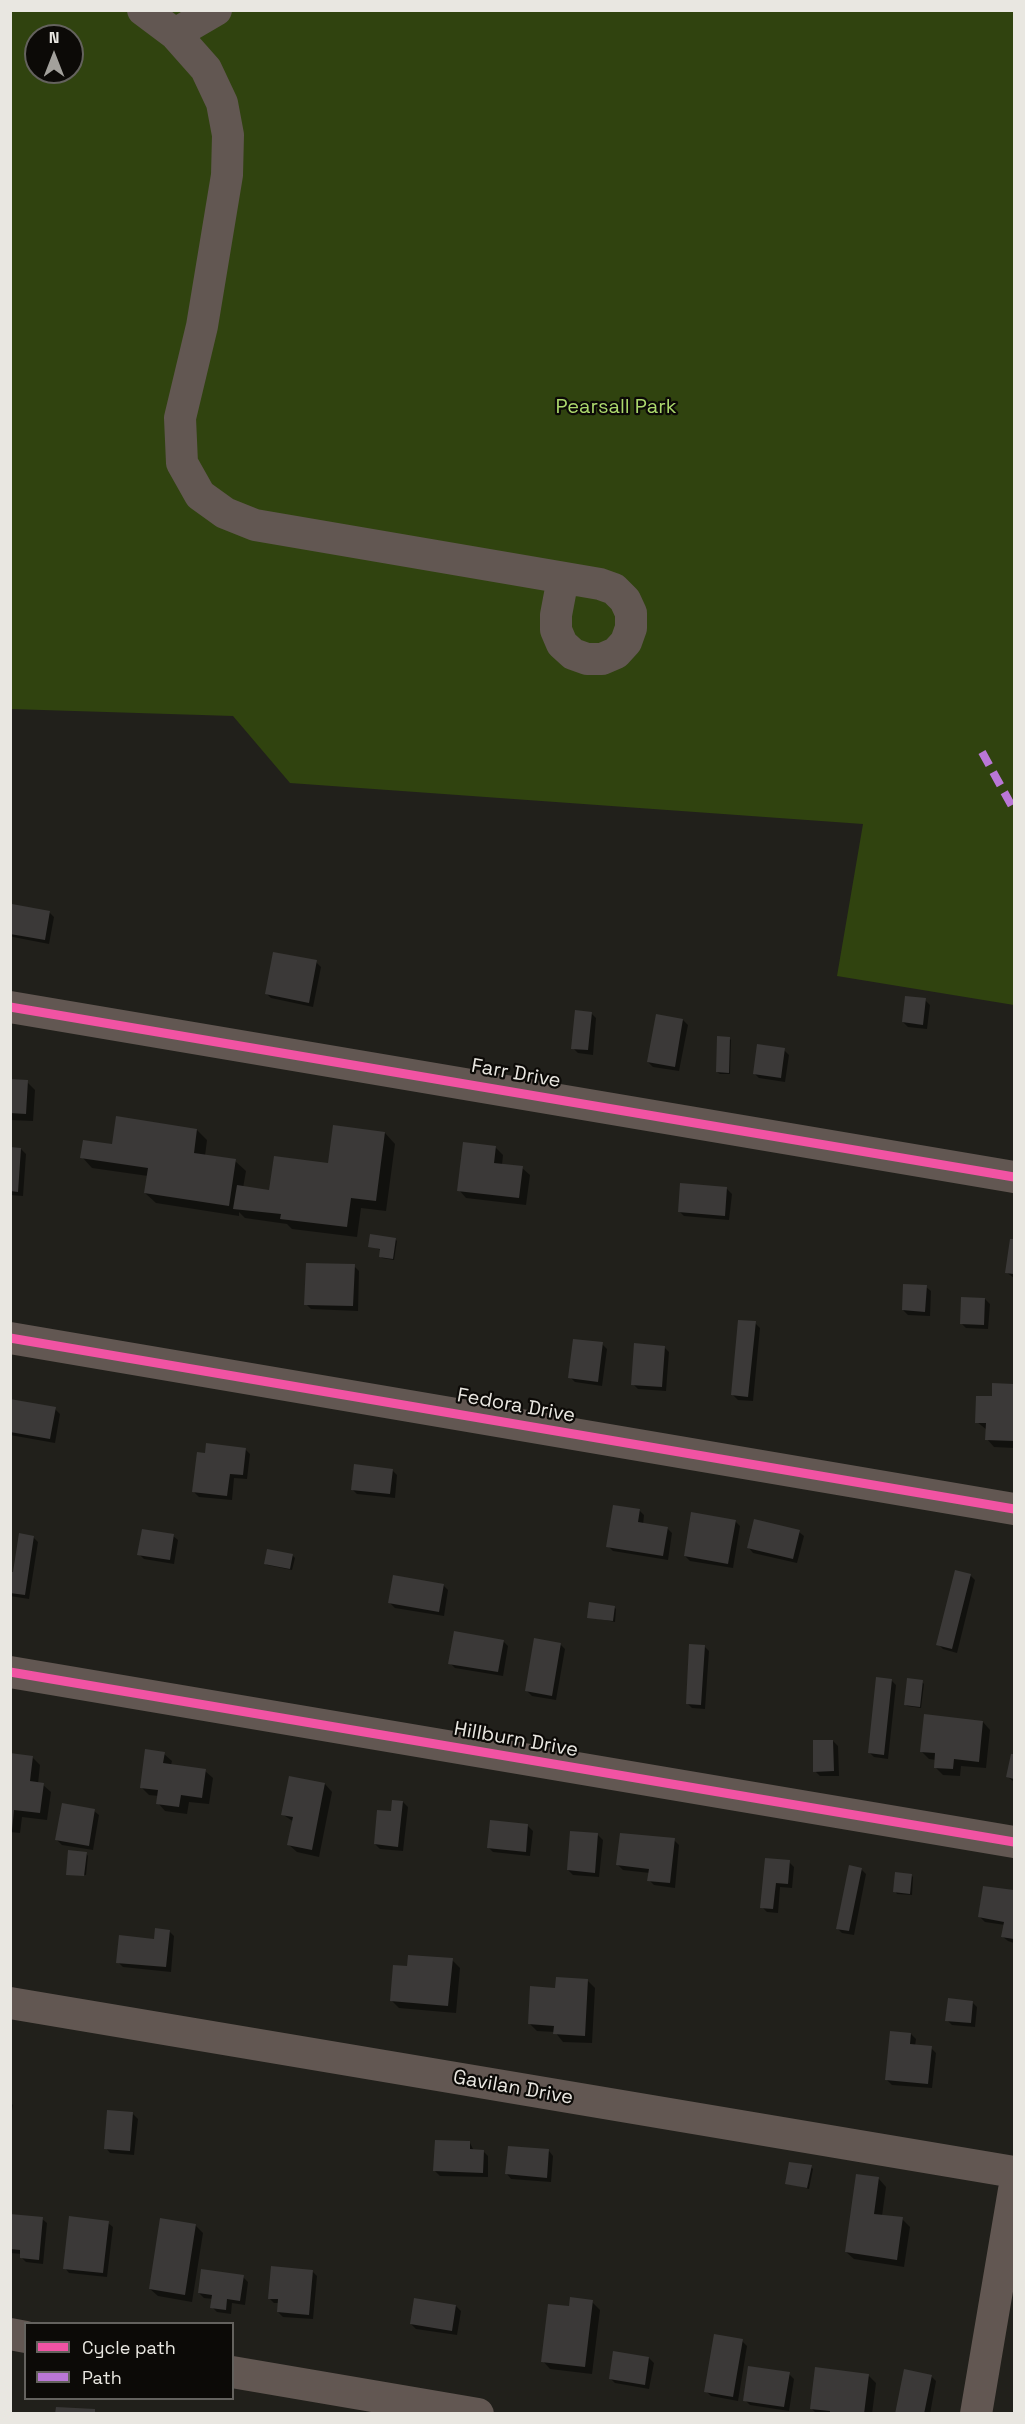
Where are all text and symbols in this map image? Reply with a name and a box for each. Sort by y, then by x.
north arrow [24,24,84,84]
text: N [49,27,59,48]
park label: Pearsall Park [556,396,676,420]
street label: Farr Drive [469,1054,563,1094]
street label: Fedora Drive [455,1384,577,1428]
street label: Hillburn Drive [452,1717,580,1763]
street label: Gavilan Drive [451,2066,575,2110]
legend [24,2322,234,2400]
text: Cycle path [82,2336,176,2359]
text: Path [82,2366,122,2389]

